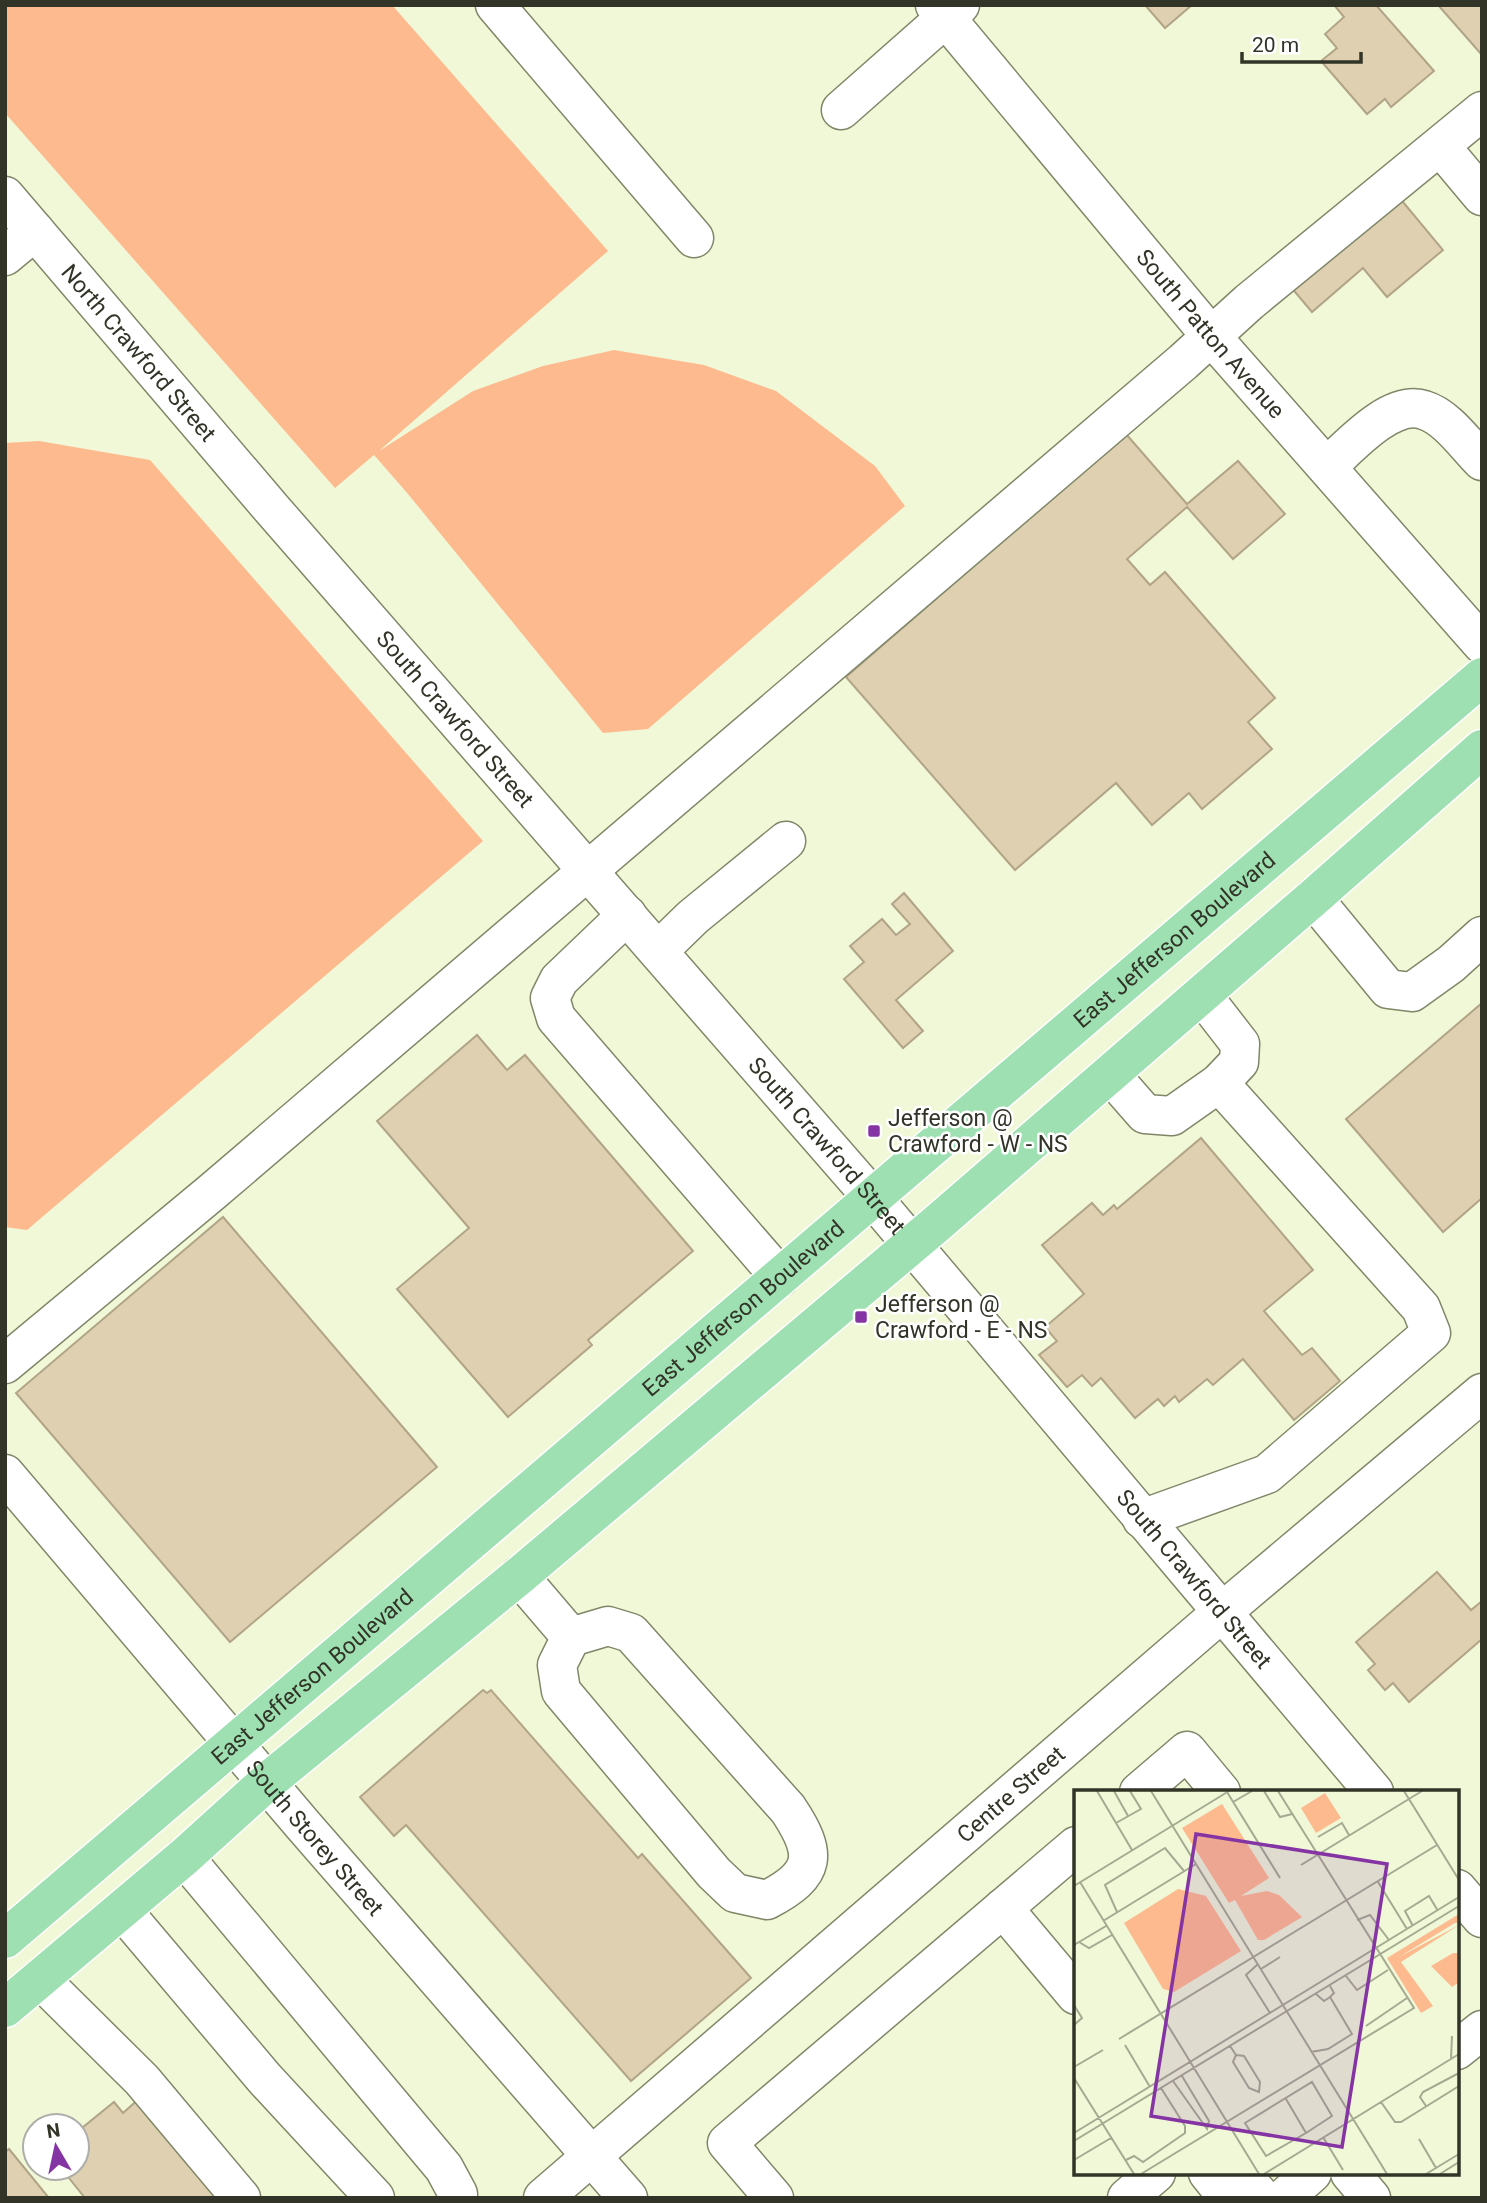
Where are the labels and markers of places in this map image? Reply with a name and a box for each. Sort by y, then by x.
place label: Jefferson @ Crawford - W - NS [888,1105,1068,1158]
marker: Jefferson @ Crawford - W - NS [866,1123,882,1139]
place label: Jefferson @ Crawford - E - NS [875,1291,1047,1344]
marker: Jefferson @ Crawford - E - NS [853,1309,869,1325]

